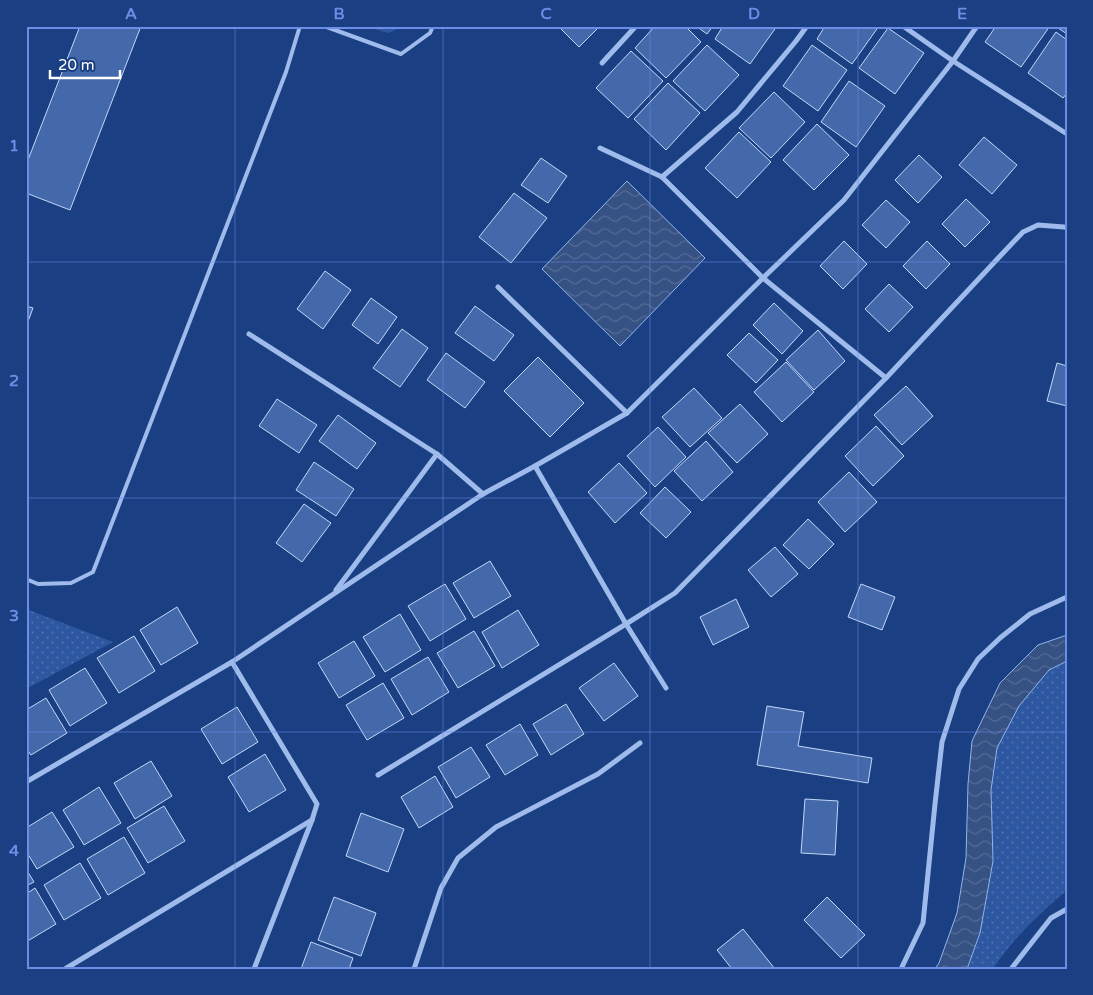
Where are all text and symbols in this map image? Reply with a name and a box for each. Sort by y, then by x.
text: A [125,4,137,24]
text: B [333,4,345,24]
text: C [540,4,552,24]
text: D [748,4,760,24]
text: E [957,4,967,24]
scale bar [50,48,120,80]
text: 20 m [58,56,95,74]
text: 1 [9,136,19,156]
text: 2 [9,371,19,391]
text: 3 [9,606,19,626]
text: 4 [9,841,19,861]

